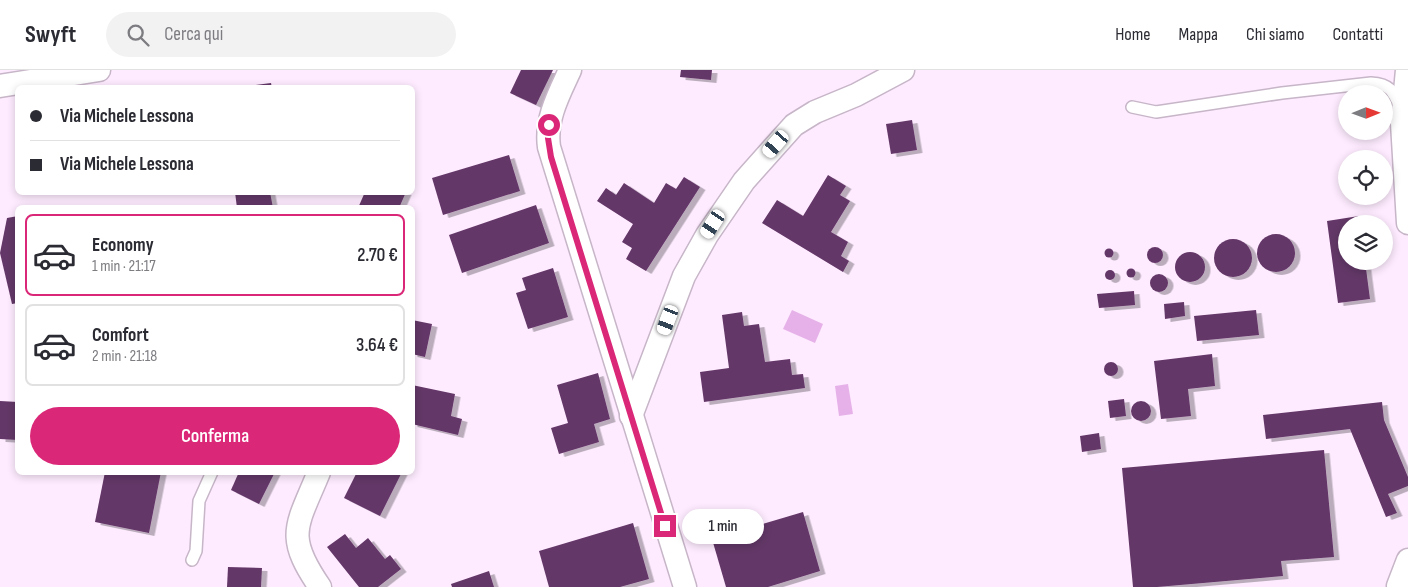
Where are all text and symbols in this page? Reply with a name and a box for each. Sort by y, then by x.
search box [106,12,456,57]
text: Swyft [25,20,76,49]
icon: search [124,21,152,49]
text: Cerca qui [164,23,223,46]
text: Home [1115,24,1151,45]
text: Mappa [1179,24,1218,45]
text: Chi siamo [1246,24,1304,45]
text: Contatti [1332,24,1383,45]
north arrow [1338,85,1392,140]
map controls [1338,85,1393,270]
text: Via Michele Lessona [60,105,194,128]
route start [538,114,560,136]
car [760,128,791,160]
button: locate [1338,150,1393,205]
text: Via Michele Lessona [60,153,194,176]
car [698,207,727,241]
button: layers [1338,215,1393,270]
icon: car [32,233,77,278]
text: Economy [92,234,154,257]
text: 2.70 € [357,244,398,267]
text: 1 min · 21:17 [92,257,156,276]
car [655,303,680,337]
icon: car [32,323,77,368]
text: Comfort [92,324,149,347]
text: 3.64 € [356,334,398,357]
text: 2 min · 21:18 [92,347,157,366]
button: Conferma [30,407,400,465]
callout: 1 min [682,508,765,544]
route end [654,515,676,537]
text: 1 min [708,517,738,536]

